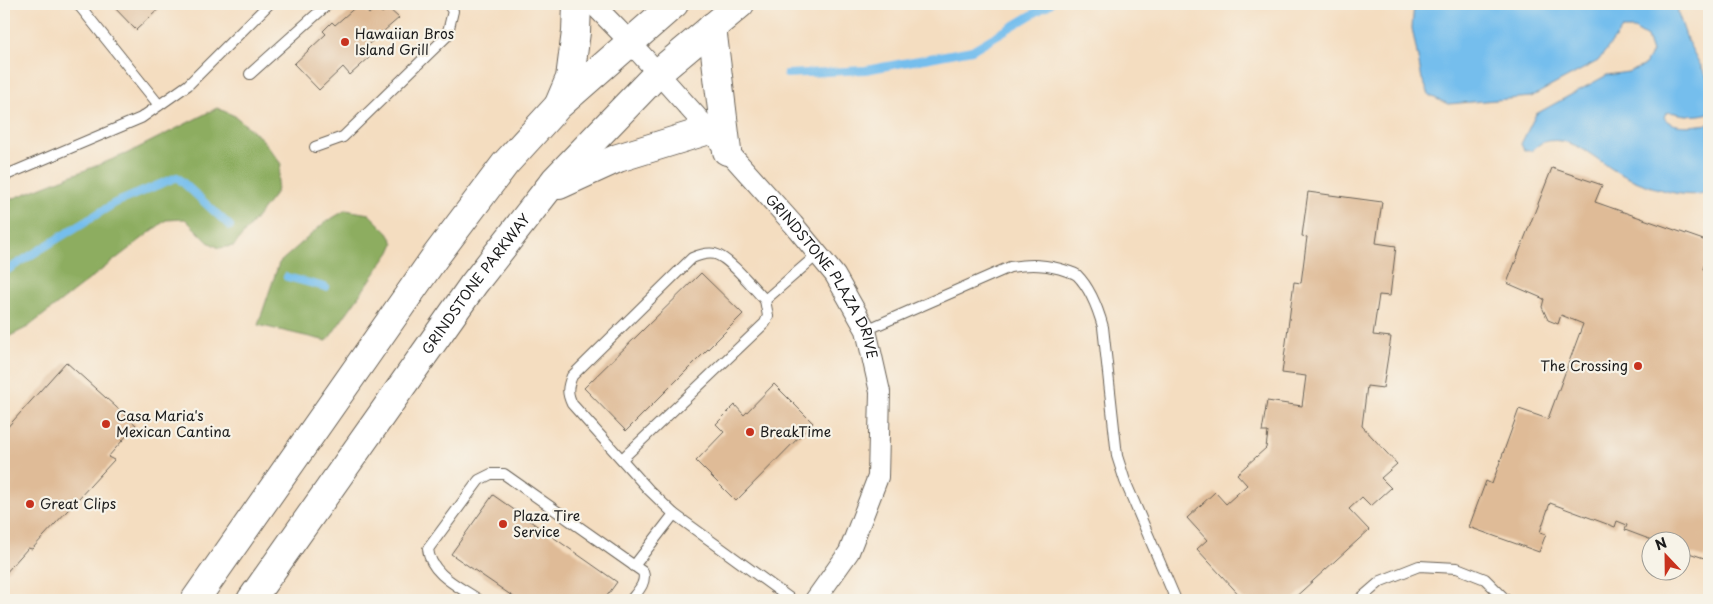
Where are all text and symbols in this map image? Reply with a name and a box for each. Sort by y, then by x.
place label: Hawaiian Bros Island Grill [355,23,454,60]
marker: Hawaiian Bros Island Grill [339,36,351,48]
street label: GRINDSTONE PLAZA DRIVE [761,189,883,361]
street label: GRINDSTONE PARKWAY [416,209,535,358]
place label: The Crossing [1540,355,1628,376]
marker: The Crossing [1632,360,1644,372]
place label: Casa Maria's Mexican Cantina [116,405,231,442]
marker: Casa Maria's Mexican Cantina [100,418,112,430]
place label: BreakTime [760,421,831,442]
marker: BreakTime [744,426,756,438]
place label: Great Clips [40,493,116,514]
marker: Great Clips [24,498,36,510]
place label: Plaza Tire Service [513,505,580,542]
marker: Plaza Tire Service [497,518,509,530]
north arrow [1640,532,1690,582]
text: N [1652,532,1670,555]

